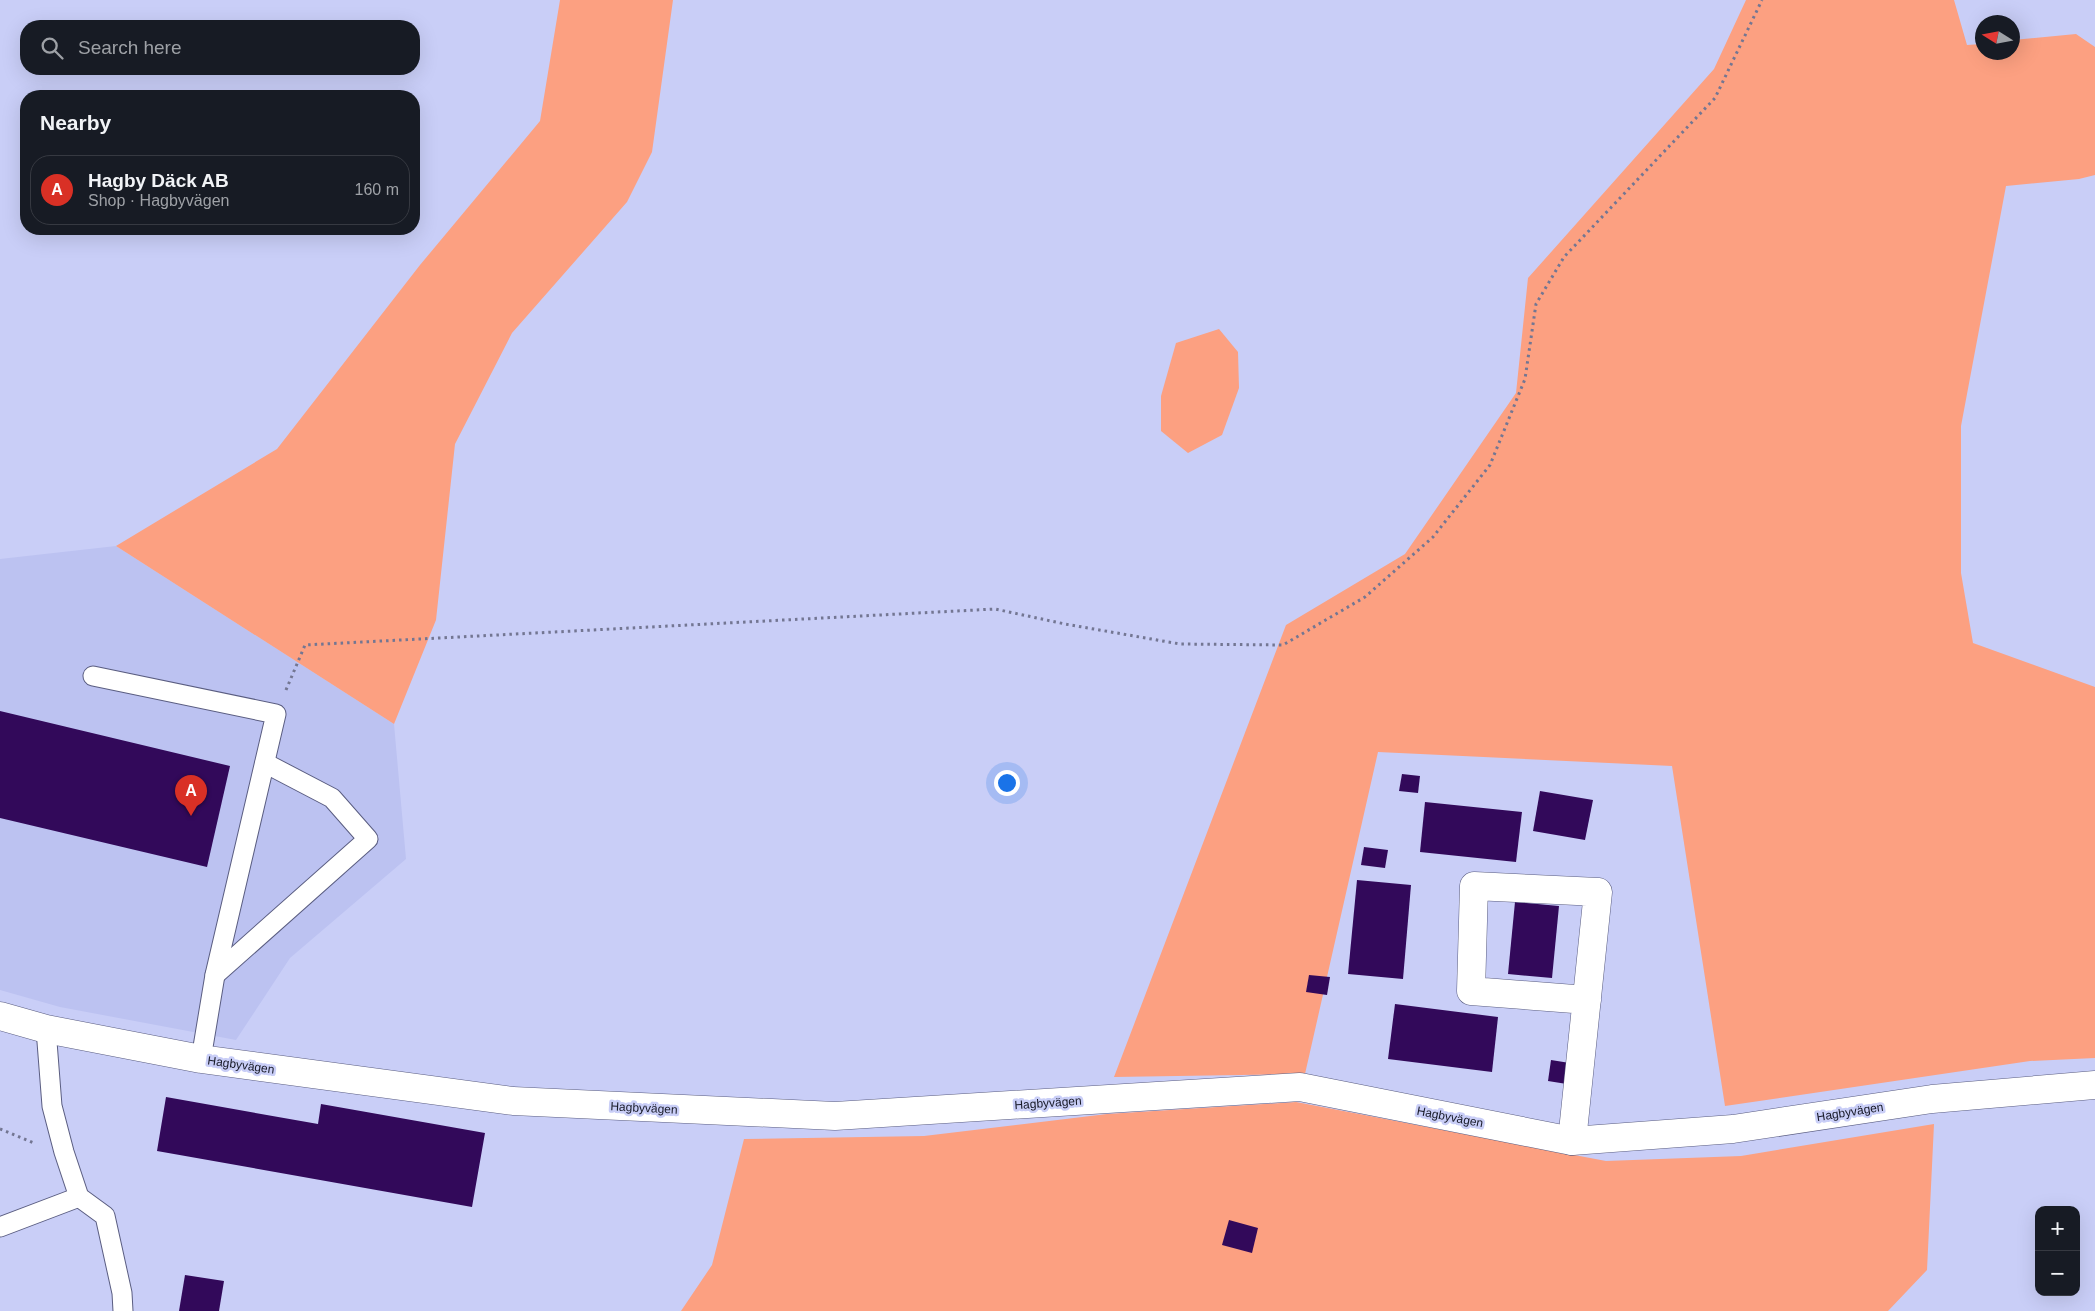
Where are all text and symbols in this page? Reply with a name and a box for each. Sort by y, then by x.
north arrow [1975,15,2020,60]
search box [20,20,420,75]
icon: search [38,34,66,62]
text: Search here [78,37,182,58]
text: Nearby [40,111,111,134]
text: Hagby Däck AB [88,170,229,191]
text: A [51,181,63,198]
text: 160 m [355,181,399,198]
text: Shop · Hagbyvägen [88,192,229,209]
your location [994,770,1020,796]
pin: A [175,775,207,816]
street label: Hagbyvägen [207,1053,275,1077]
street label: Hagbyvägen [1014,1094,1082,1112]
street label: Hagbyvägen [610,1099,678,1117]
street label: Hagbyvägen [1816,1100,1884,1124]
street label: Hagbyvägen [1416,1104,1484,1130]
map controls [2035,1206,2080,1296]
button: + [2035,1206,2080,1251]
button: − [2035,1251,2080,1296]

